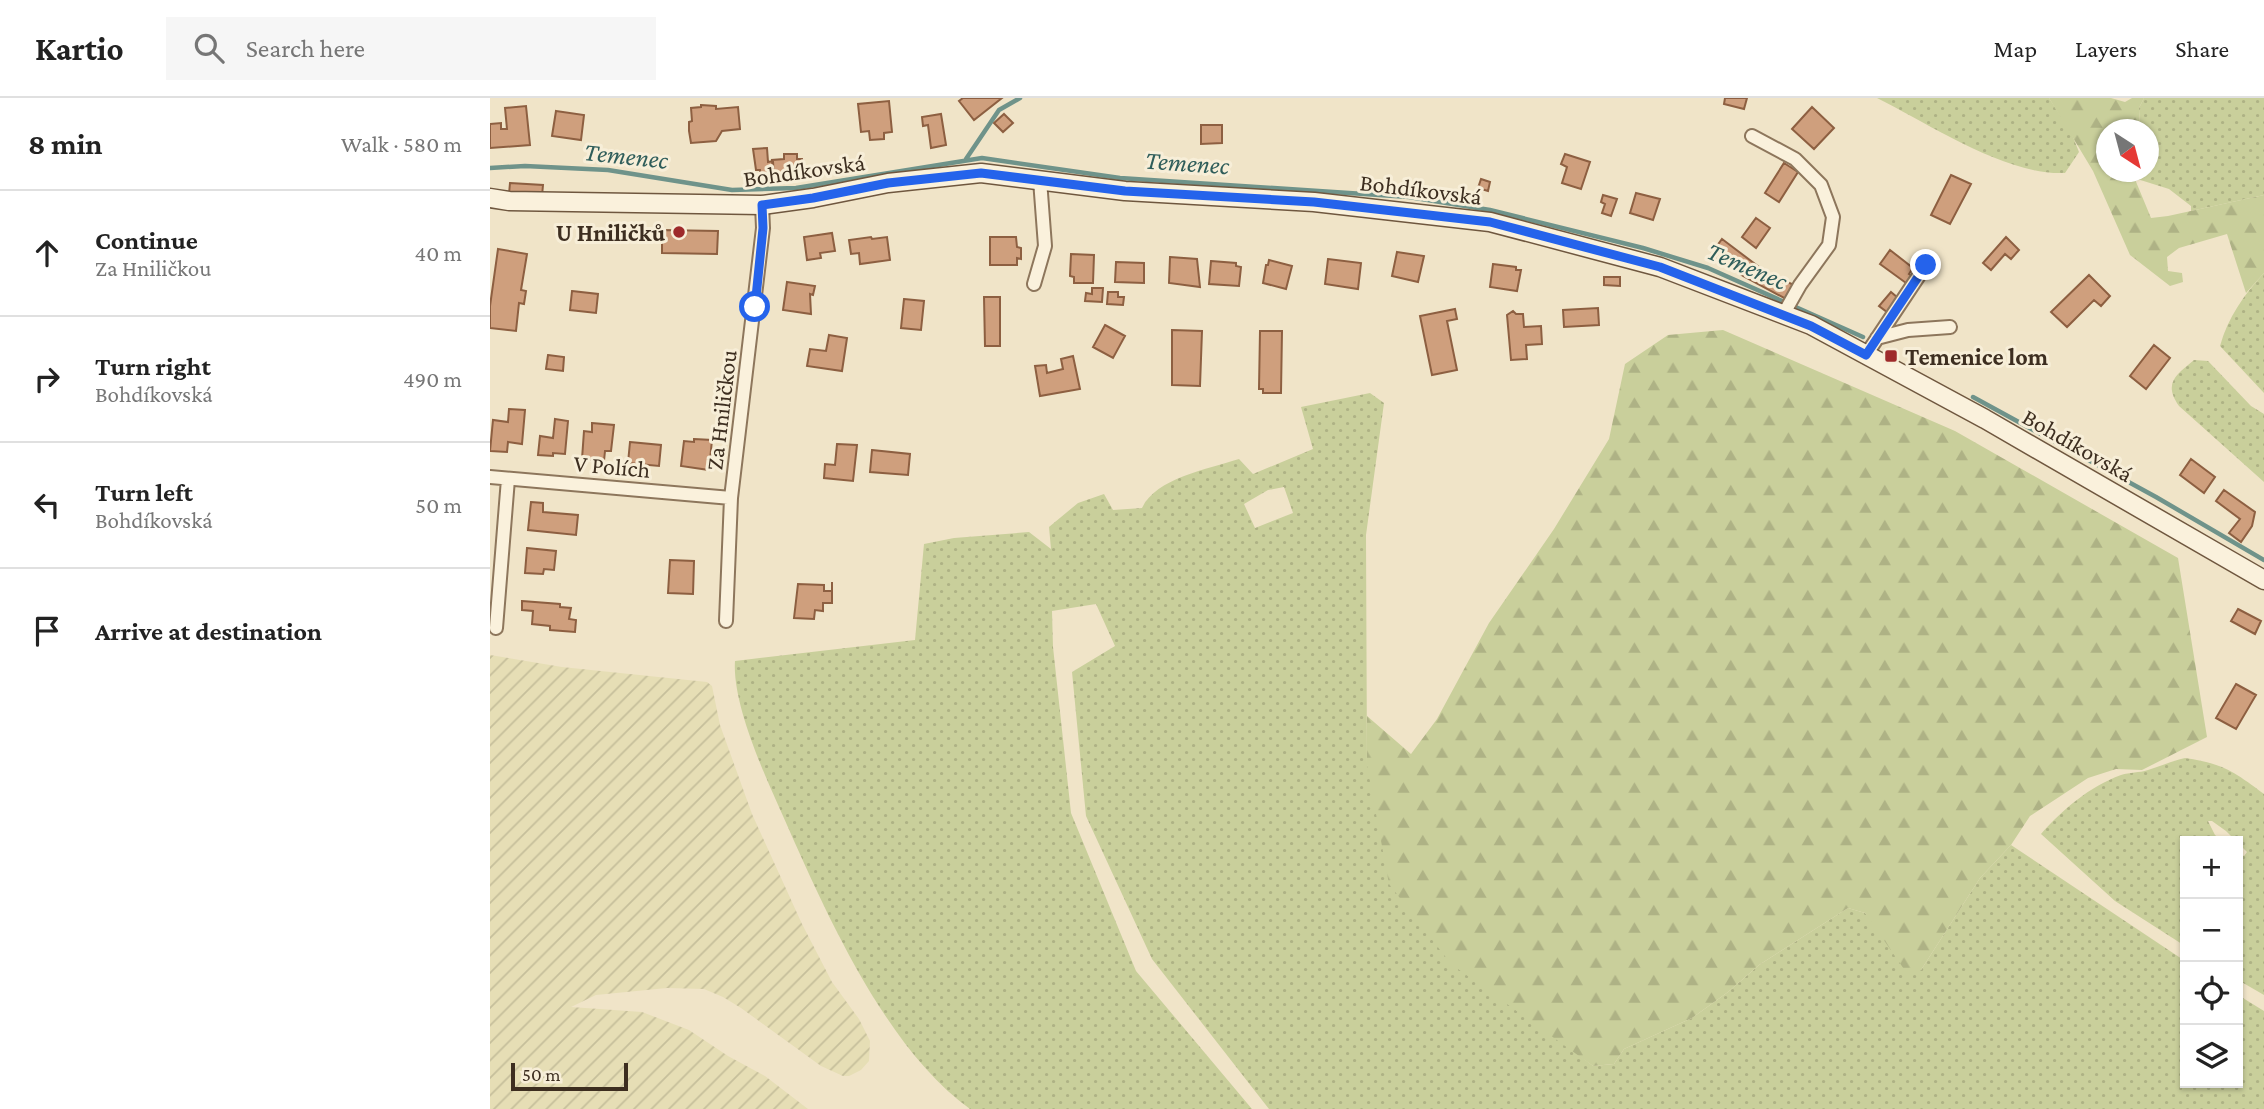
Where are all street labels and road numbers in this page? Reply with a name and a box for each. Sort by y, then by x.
street label: Bohdíkovská [741,148,867,192]
street label: Bohdíkovská [1358,168,1484,210]
street label: Za Hniličkou [700,348,742,472]
street label: Bohdíkovská [2018,403,2138,487]
street label: V Polích [572,449,652,483]

